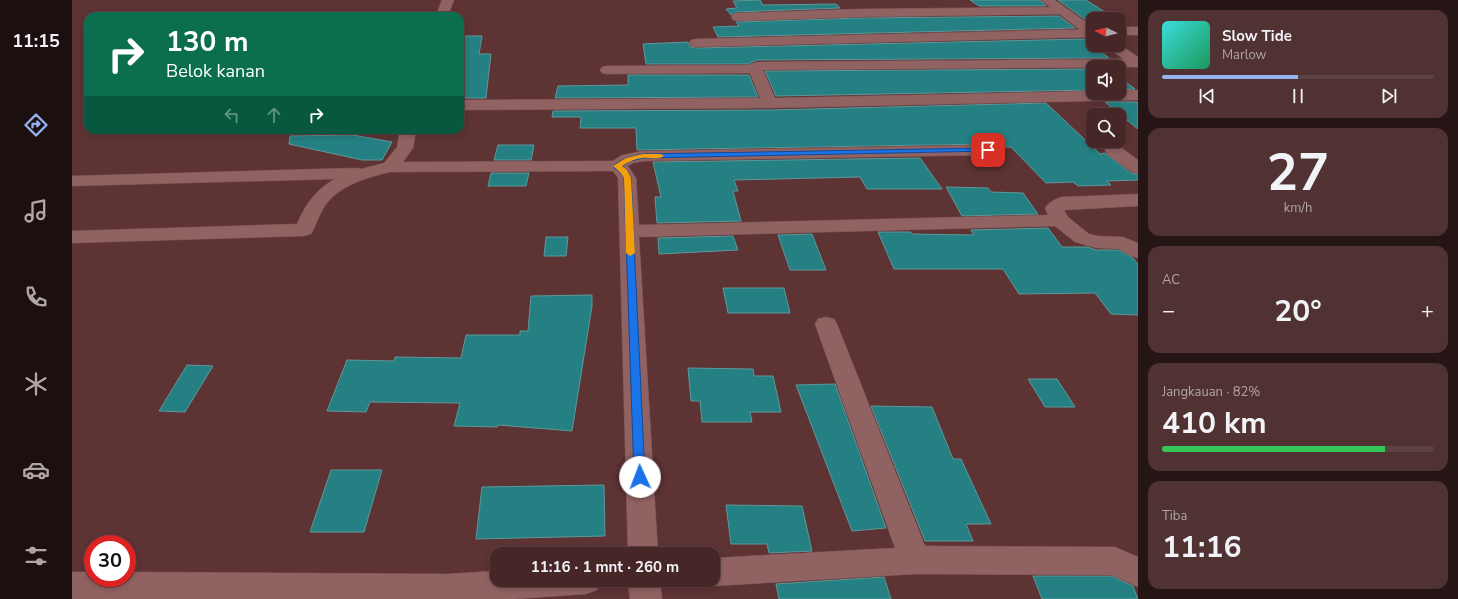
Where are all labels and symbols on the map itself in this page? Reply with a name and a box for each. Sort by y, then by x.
north arrow [1086,12,1126,52]
pin [971,133,1005,167]
position arrow [619,456,661,498]
speed limit sign: 30 [84,535,136,587]

